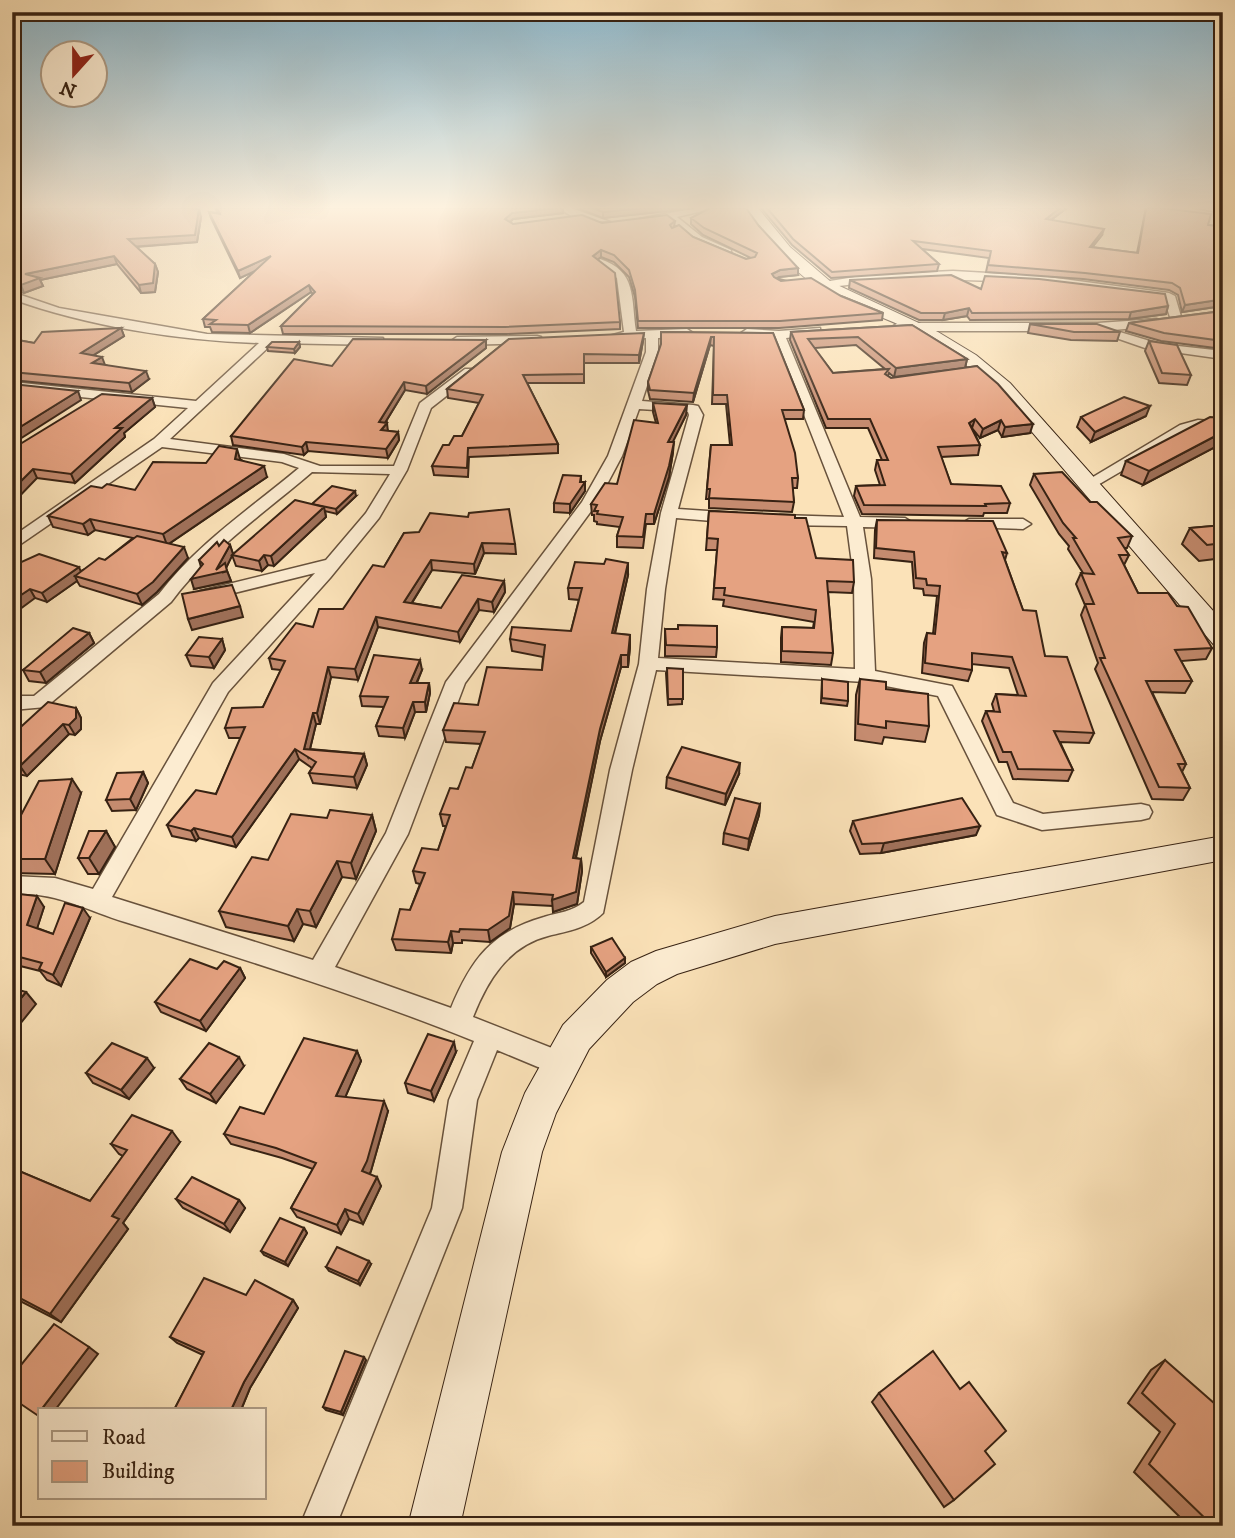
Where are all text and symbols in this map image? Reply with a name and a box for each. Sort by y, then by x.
north arrow [38,38,108,108]
text: N [57,75,80,102]
legend [38,1408,266,1500]
text: Road [102,1425,146,1451]
text: Building [102,1459,175,1485]

